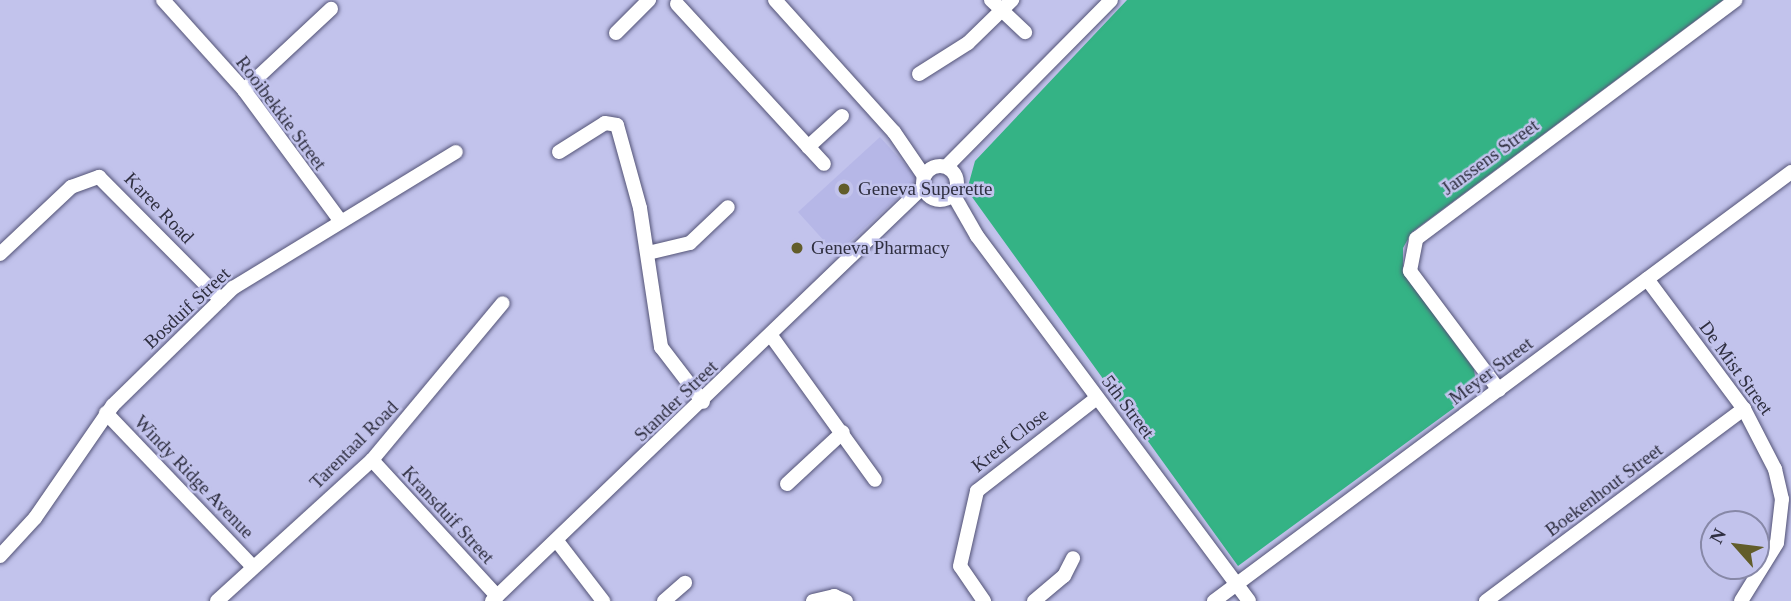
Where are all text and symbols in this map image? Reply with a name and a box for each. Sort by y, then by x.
street label: Rooibekkie Street [231,52,331,174]
street label: Janssens Street [1437,114,1543,200]
street label: Karee Road [119,168,199,248]
place label: Geneva Superette [858,178,993,200]
marker: Geneva Superette [836,181,852,197]
place label: Geneva Pharmacy [811,237,950,259]
marker: Geneva Pharmacy [789,240,805,256]
street label: Bosduif Street [139,262,235,354]
street label: De Mist Street [1694,316,1778,420]
street label: Meyer Street [1445,332,1537,410]
street label: Stander Street [630,356,722,446]
street label: 5th Street [1097,371,1159,443]
street label: Tarentaal Road [305,396,403,494]
street label: Kreef Close [967,403,1053,477]
street label: Windy Ridge Avenue [129,410,259,544]
street label: Boekenhout Street [1541,439,1667,541]
street label: Kransduif Street [397,461,499,569]
north arrow [1700,510,1770,580]
text: N [1705,525,1730,547]

